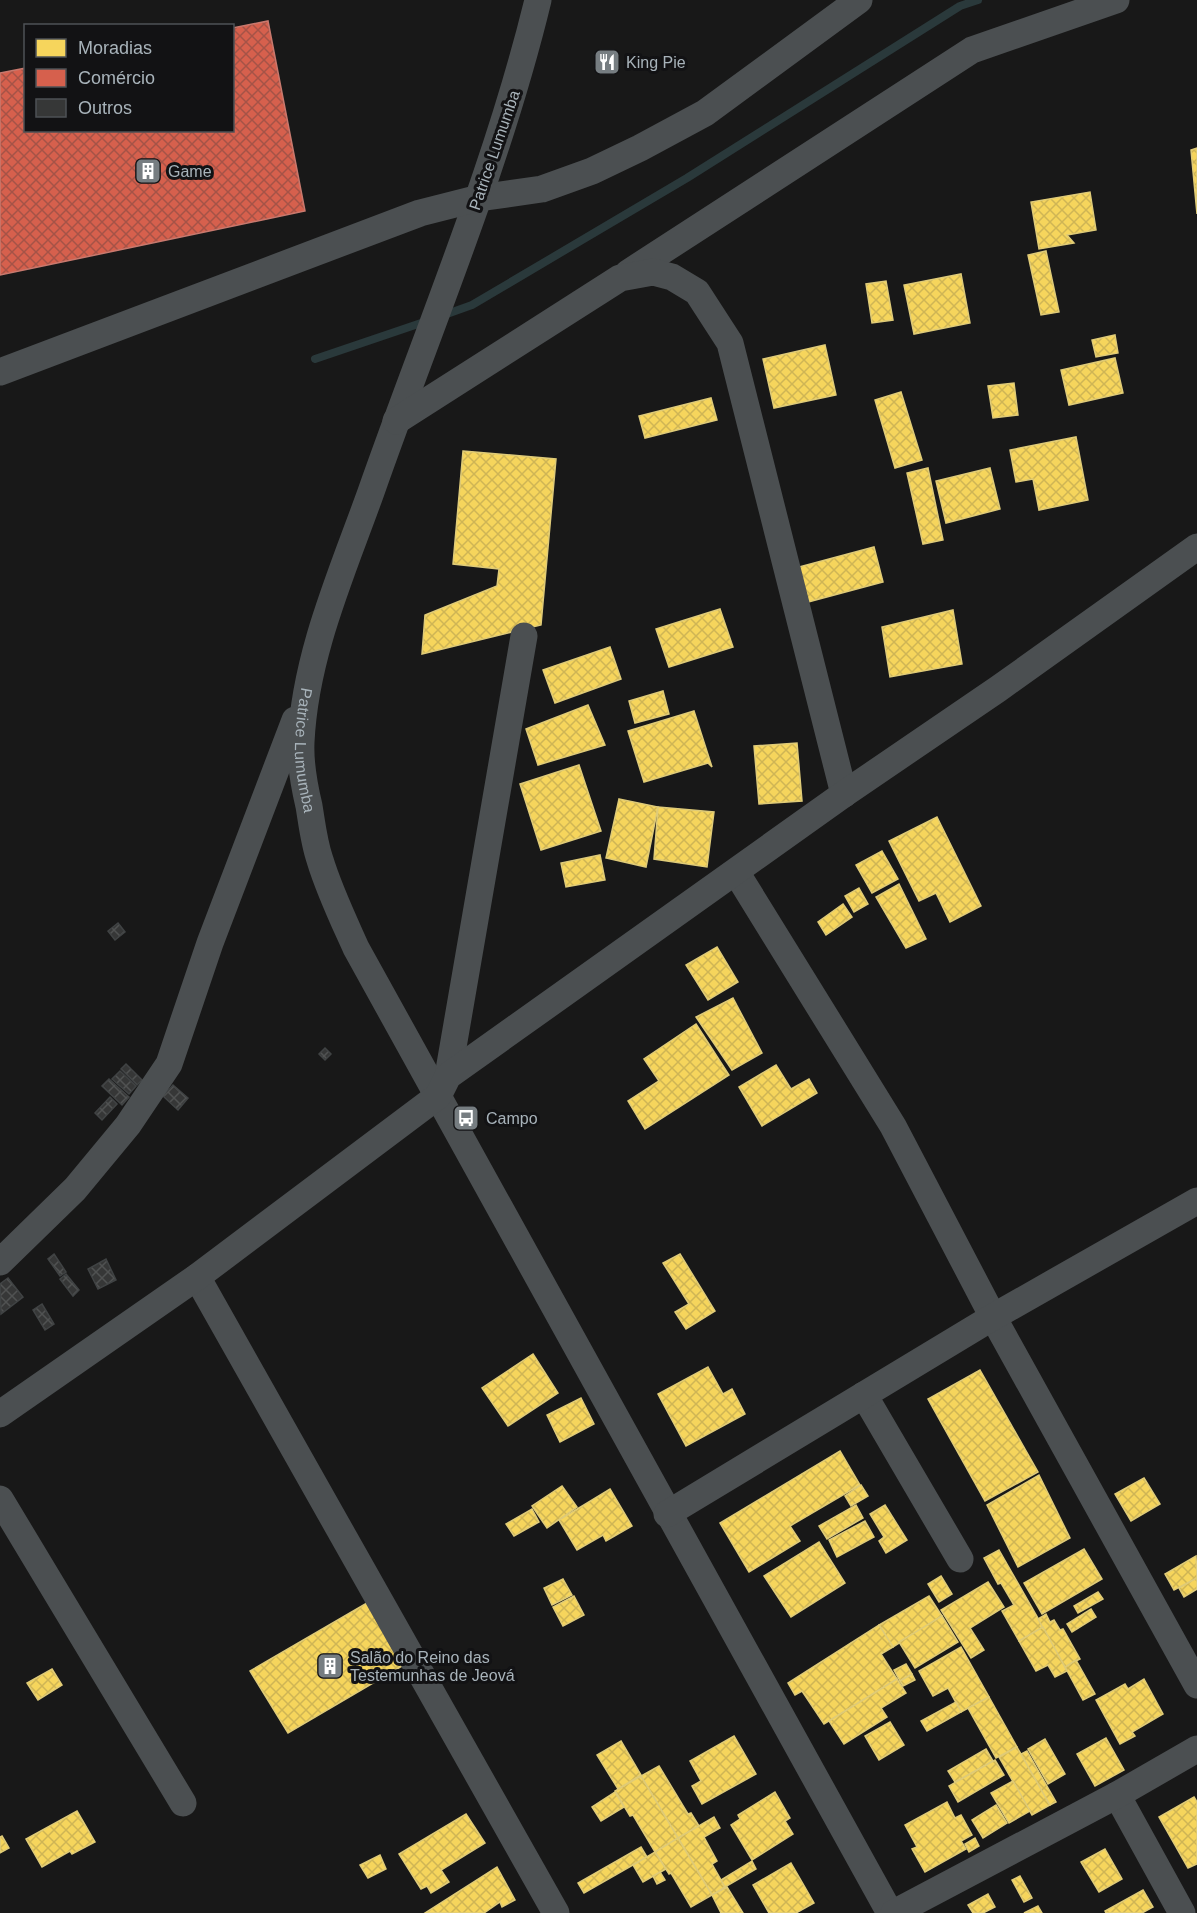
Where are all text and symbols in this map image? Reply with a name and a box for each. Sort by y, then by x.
legend [24,24,234,132]
text: Moradias [78,38,152,58]
restaurant icon: King Pie [592,47,622,77]
place label: King Pie [626,54,686,71]
text: Comércio [78,68,155,88]
street label: Patrice Lumumba [466,88,523,212]
text: Outros [78,98,132,118]
building icon: Game [133,156,163,186]
place label: Game [168,163,212,180]
street label: Patrice Lumumba [292,687,318,814]
bus stop icon: Campo [451,1103,481,1133]
place label: Campo [486,1110,538,1127]
place label: Salão do Reino das Testemunhas de Jeová [350,1649,515,1684]
building icon: Salão do Reino das Testemunhas de Jeová [315,1651,345,1681]

